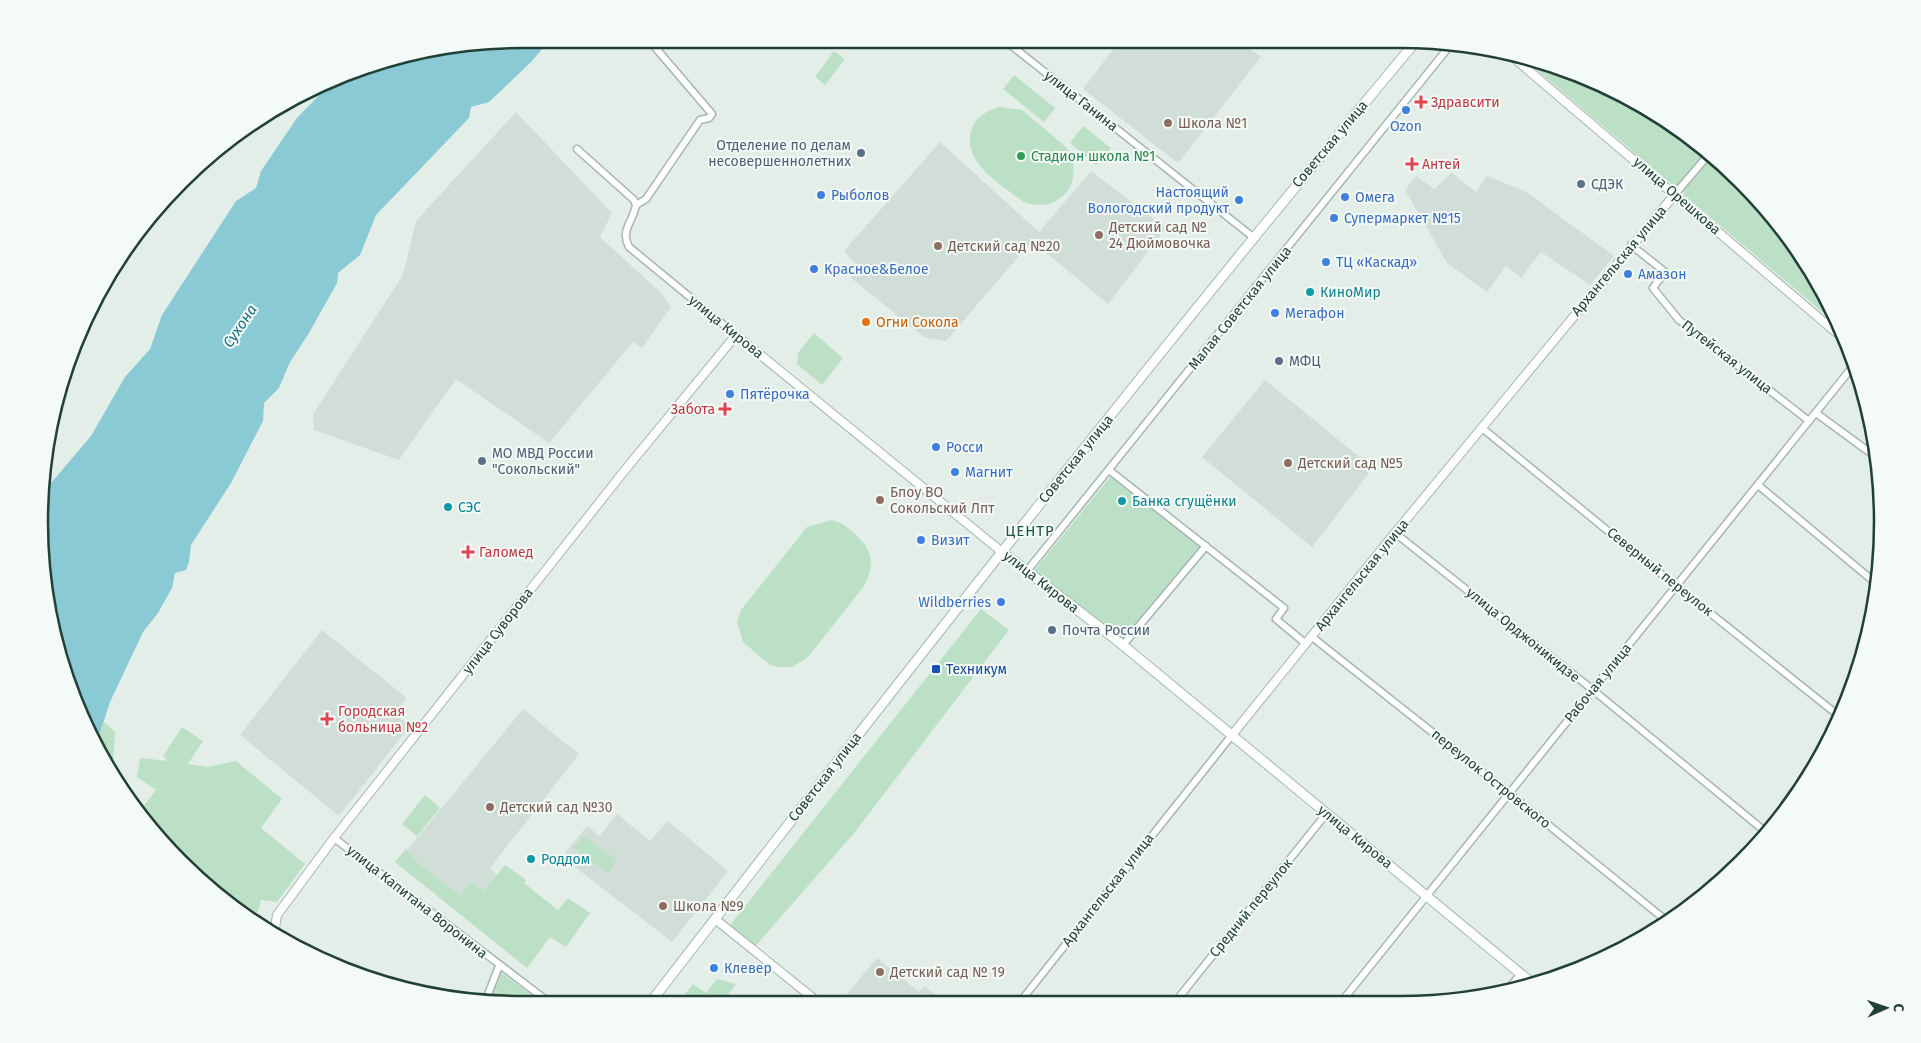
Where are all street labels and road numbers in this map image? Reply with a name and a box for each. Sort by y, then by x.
street label: улица Ганина [1041,67,1121,135]
street label: Советская улица [1289,97,1371,191]
street label: улица Орешкова [1630,153,1724,239]
street label: Архангельская улица [1568,202,1670,320]
street label: Малая Советская улица [1185,243,1295,373]
street label: улица Кирова [685,292,767,362]
street label: Путейская улица [1678,316,1776,398]
street label: Советская улица [1035,411,1117,507]
street label: Архангельская улица [1312,516,1412,634]
street label: Северный переулок [1603,524,1717,621]
street label: улица Кирова [1000,547,1082,617]
street label: улица Орджоникидзе [1463,584,1583,686]
street label: улица Суворова [459,585,537,677]
street label: Рабочая улица [1561,640,1635,726]
street label: переулок Островского [1428,726,1554,832]
street label: Советская улица [785,729,865,825]
street label: улица Кирова [1314,802,1396,872]
street label: Архангельская улица [1059,830,1157,950]
street label: улица Капитана Воронина [343,842,491,962]
street label: Средний переулок [1206,855,1297,961]

